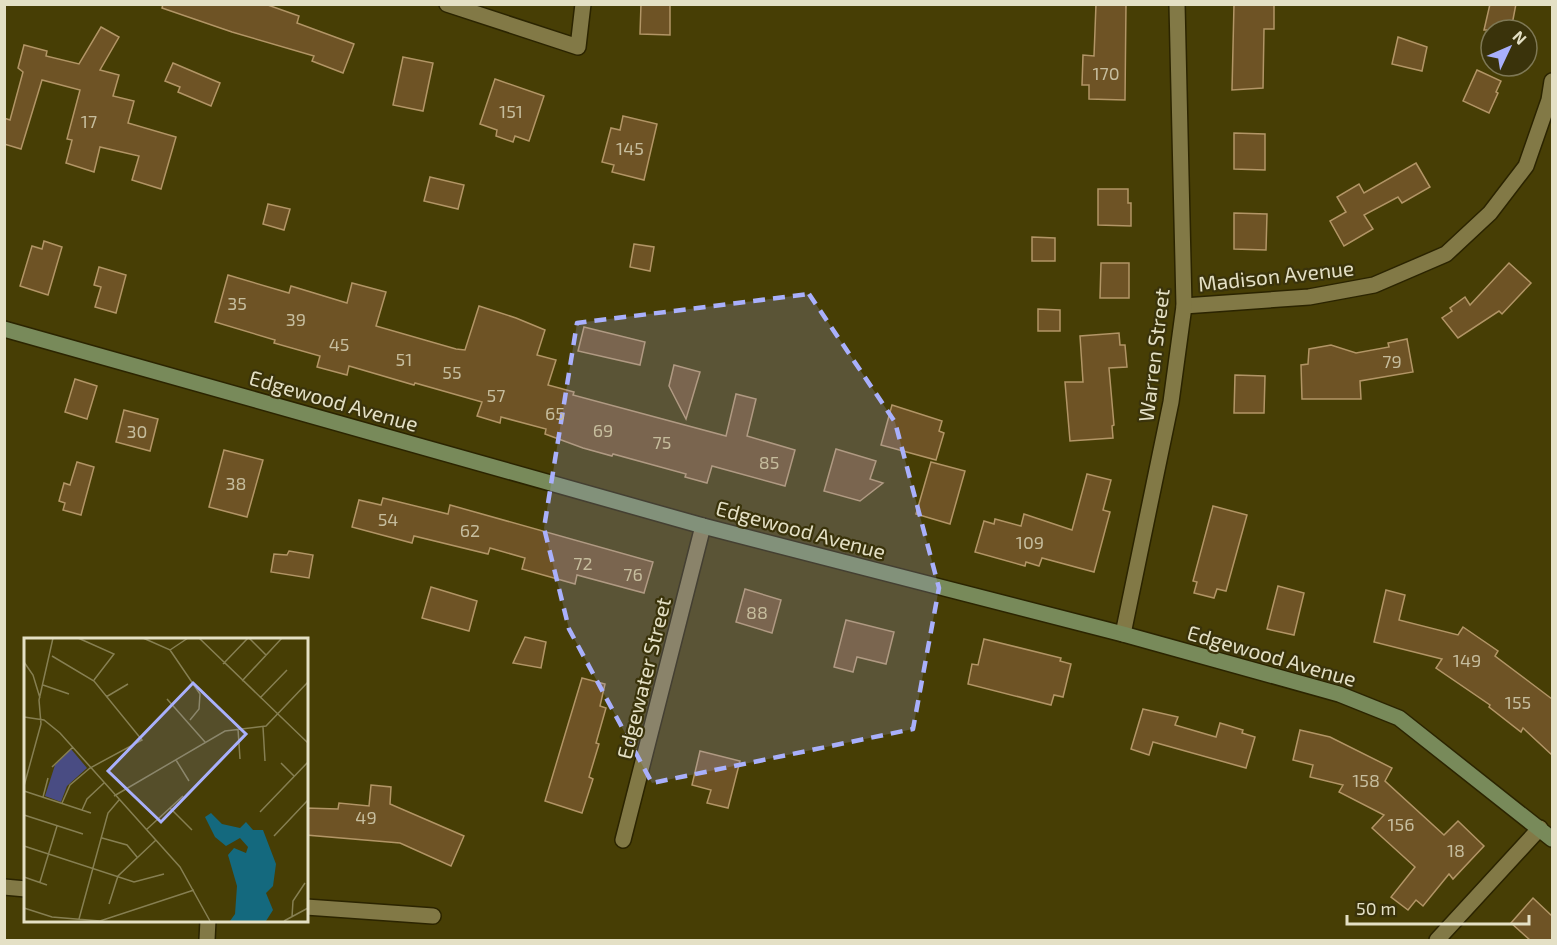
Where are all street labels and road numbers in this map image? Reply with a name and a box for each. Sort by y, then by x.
street label: Madison Avenue [1197,254,1355,296]
street label: Warren Street [1132,287,1174,423]
street label: Edgewood Avenue [247,364,421,436]
street label: Edgewood Avenue [714,494,888,564]
street label: Edgewater Street [611,595,675,761]
street label: Edgewood Avenue [1185,619,1359,691]

